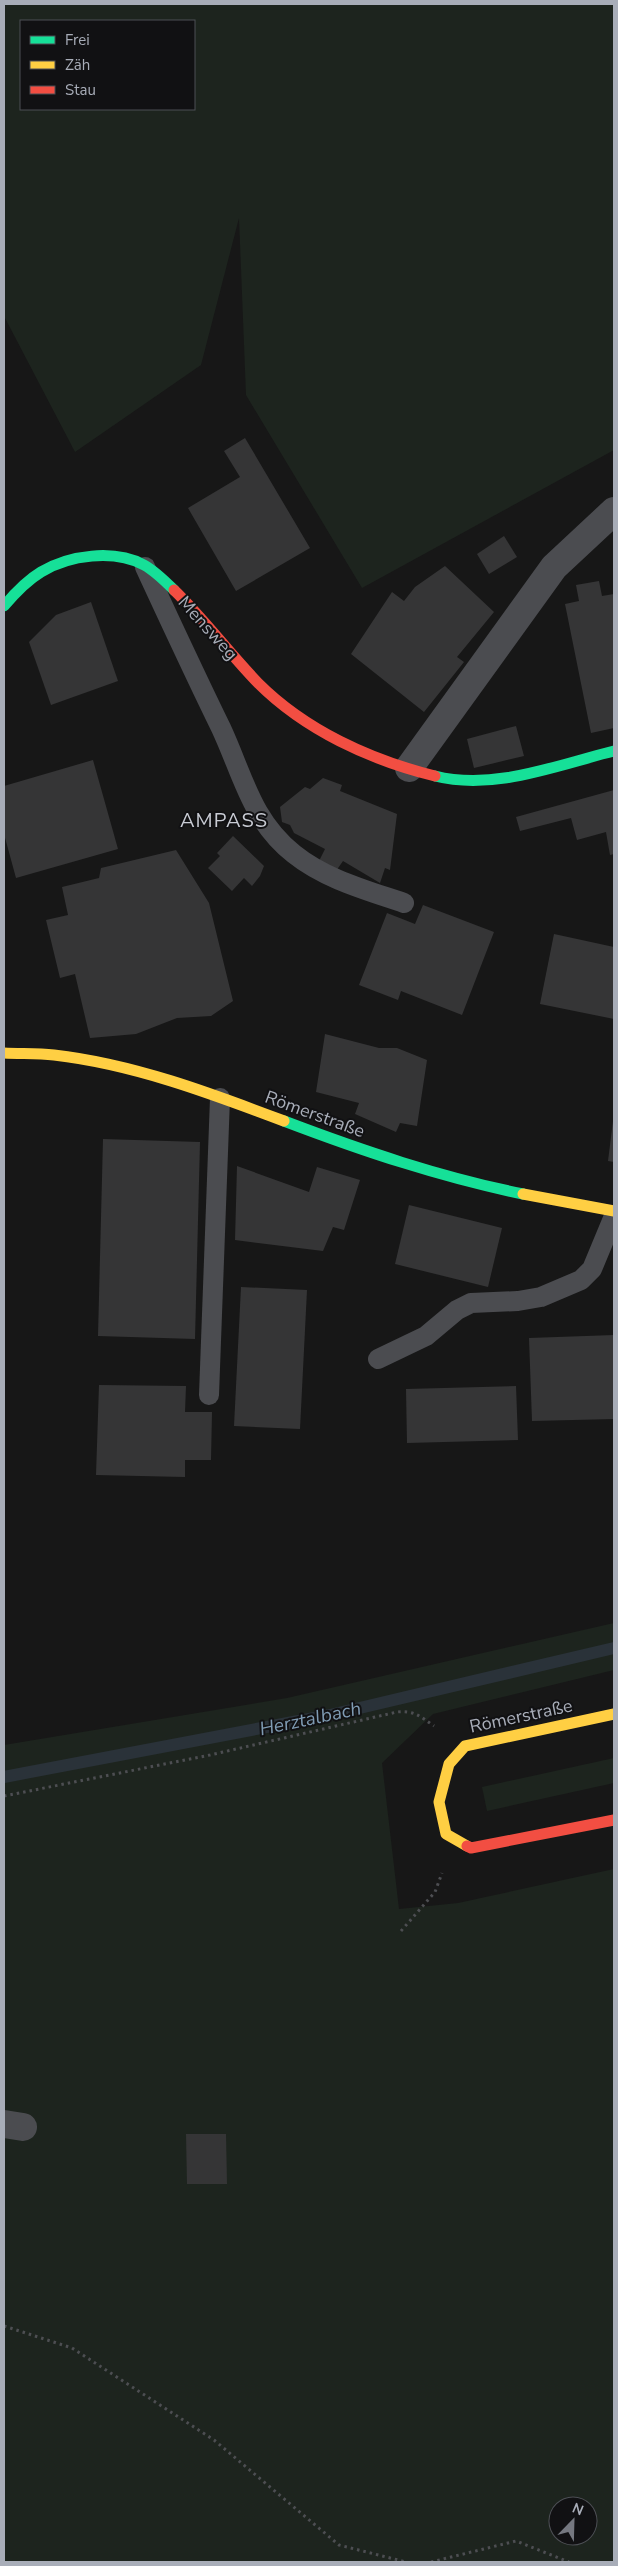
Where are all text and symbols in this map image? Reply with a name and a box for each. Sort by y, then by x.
legend [20,20,195,110]
text: Frei [65,30,90,50]
text: Zäh [65,55,90,75]
text: Stau [65,80,96,100]
street label: Mensweg [173,591,243,665]
district label: AMPASS [180,807,268,834]
street label: Römerstraße [262,1085,368,1143]
street label: Römerstraße [467,1693,575,1739]
water label: Herztalbach [257,1696,363,1742]
north arrow [548,2496,598,2546]
text: N [569,2499,586,2520]

